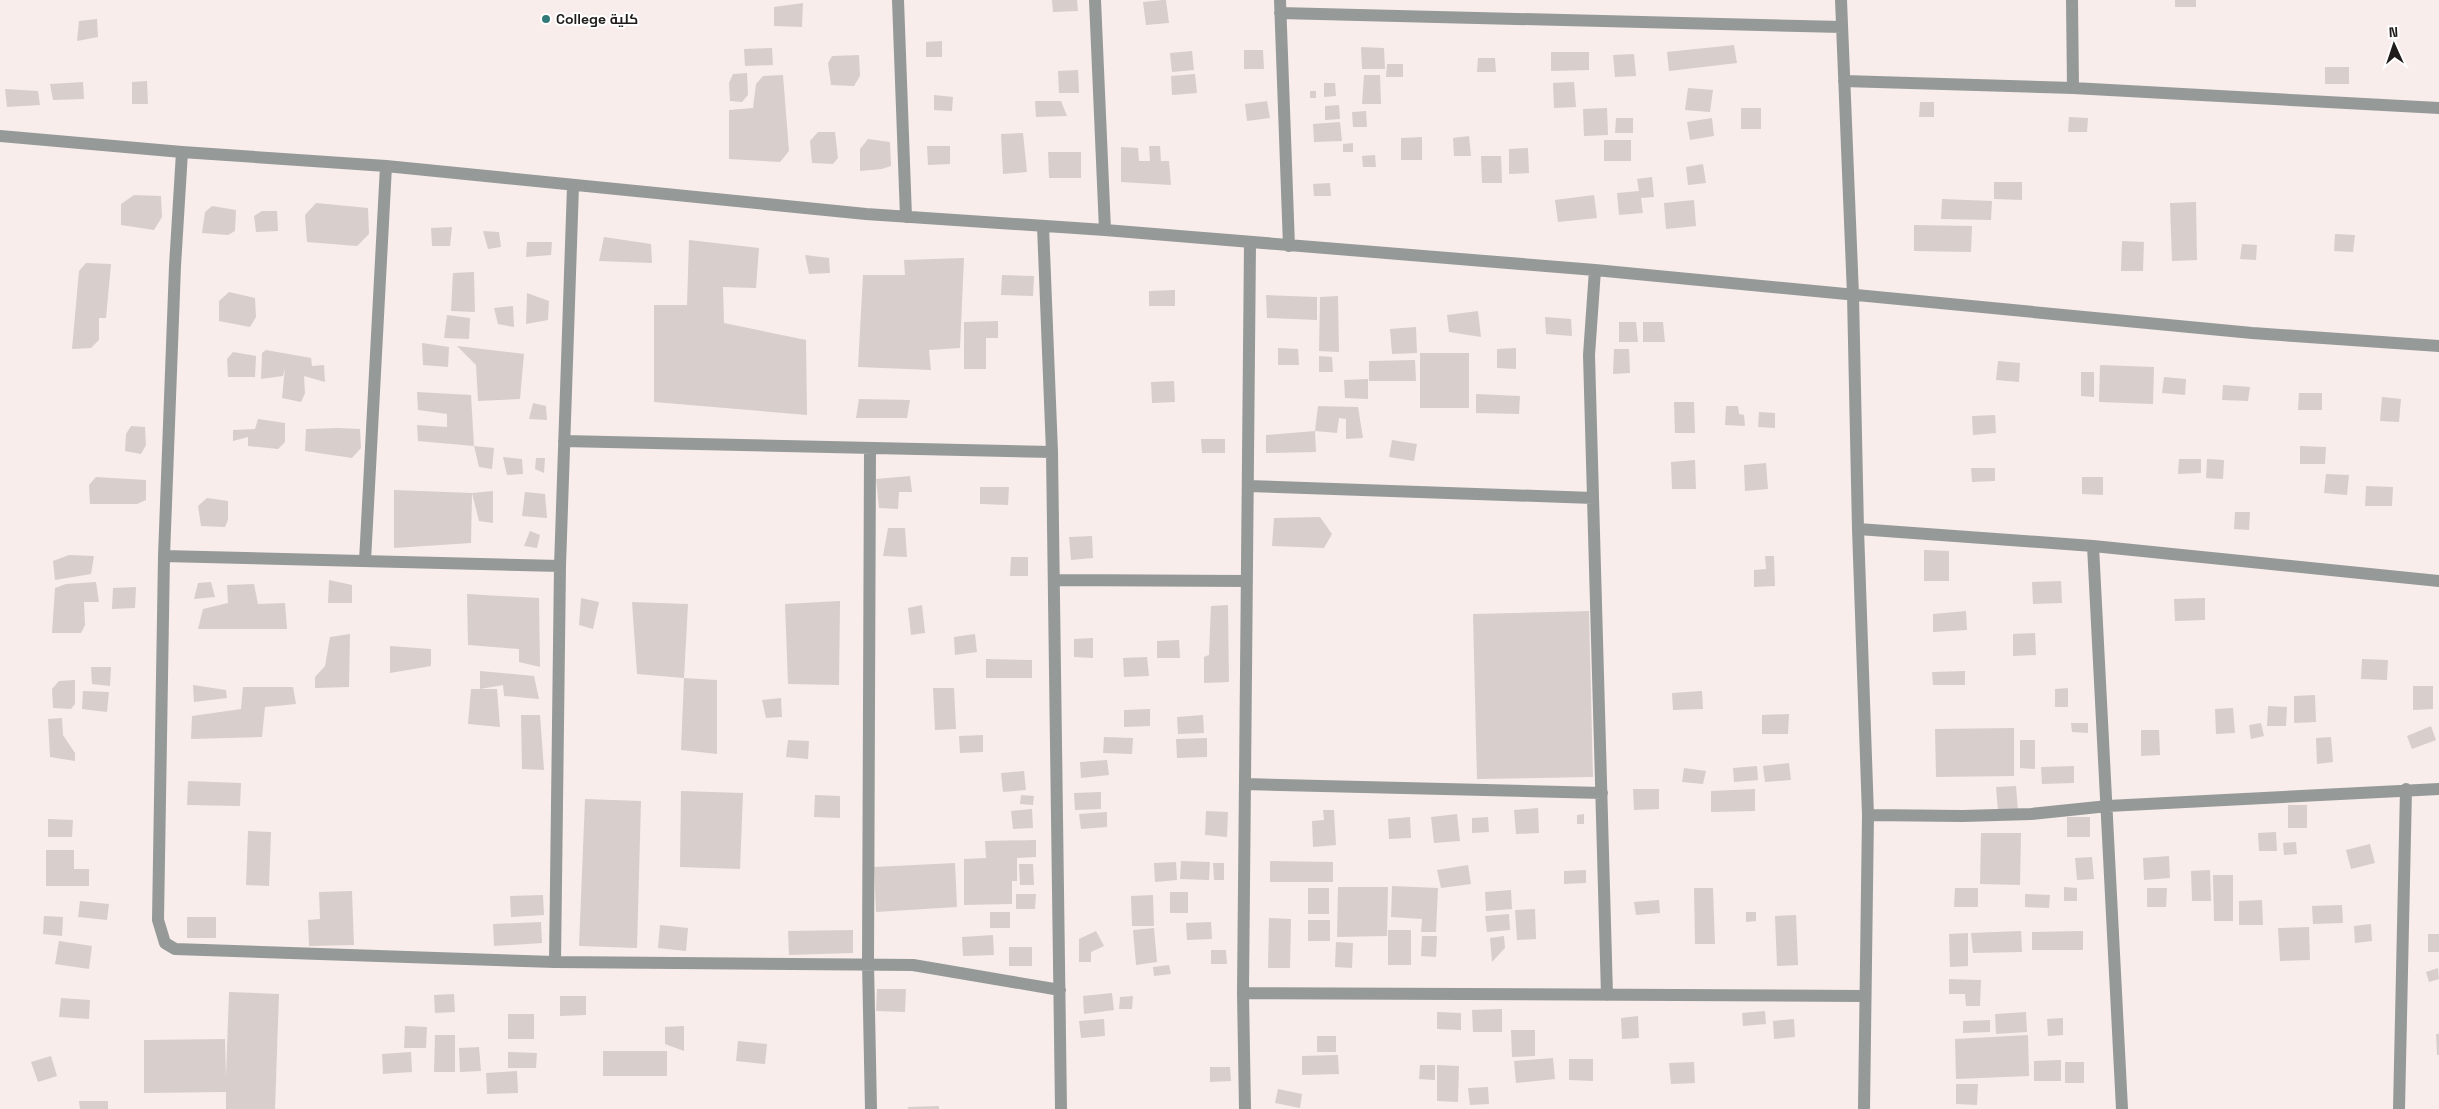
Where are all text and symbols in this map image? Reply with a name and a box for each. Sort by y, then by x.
place label: College كلية [556,10,638,28]
marker: College كلية [540,13,552,25]
north arrow [2369,20,2419,70]
text: N [2388,23,2398,41]

